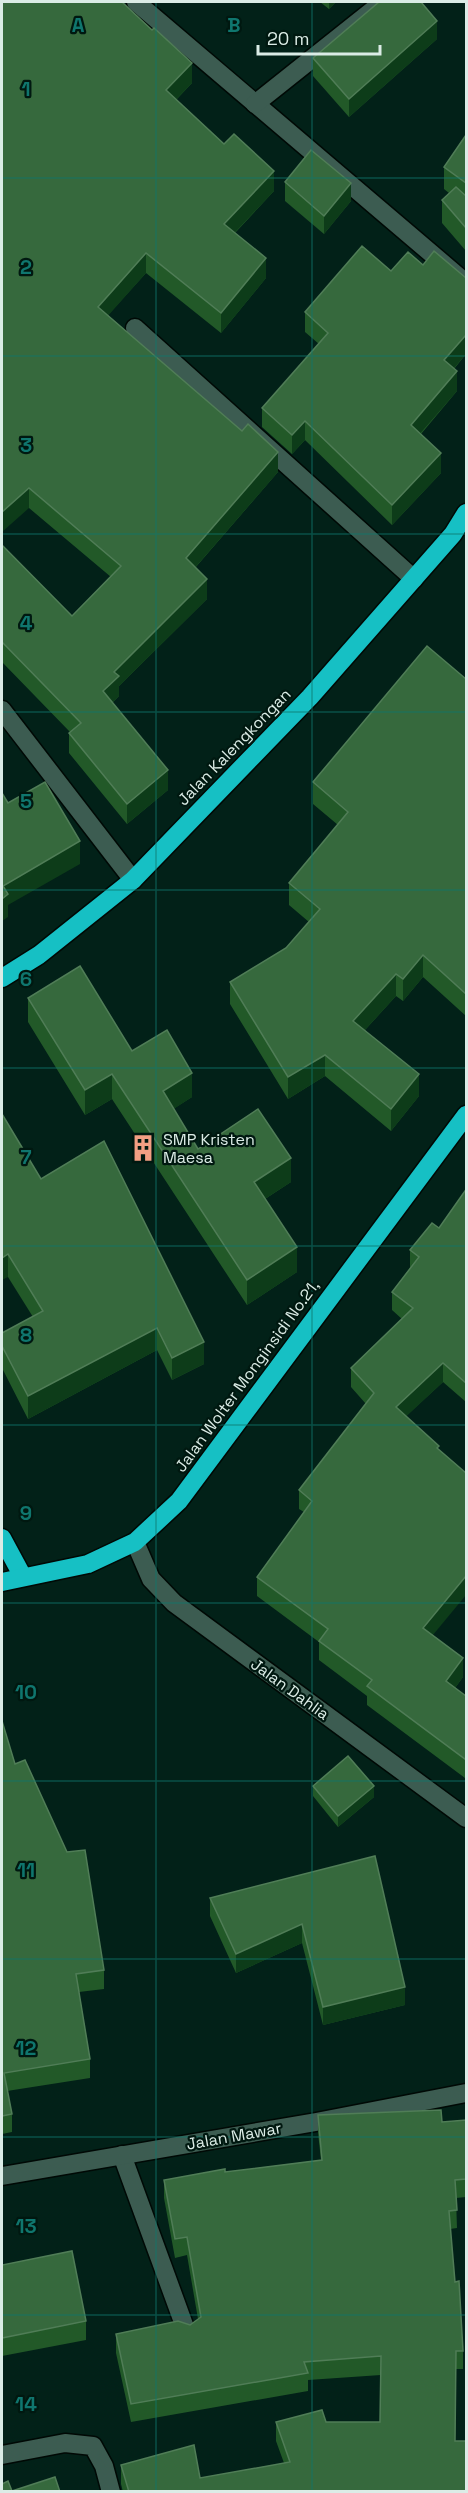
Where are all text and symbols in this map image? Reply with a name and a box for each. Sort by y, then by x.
text: A [72,12,85,38]
text: B [227,12,241,38]
scale bar [258,18,380,56]
text: 20 m [267,27,310,50]
text: 1 [21,76,31,102]
text: 2 [20,254,32,280]
text: 3 [20,432,32,458]
text: 4 [20,610,33,636]
street label: Jalan Kalengkongan [173,684,295,810]
text: 5 [20,788,32,814]
text: 6 [20,966,32,992]
place label: SMP Kristen Maesa [163,1129,255,1168]
building icon: SMP Kristen Maesa [128,1133,158,1163]
text: 7 [20,1144,32,1170]
street label: Jalan Wolter Monginsidi No.21, [170,1276,324,1476]
text: 8 [20,1322,32,1348]
text: 9 [20,1500,32,1526]
street label: Jalan Dahlia [247,1653,333,1725]
text: 10 [15,1679,37,1705]
text: 11 [17,1857,35,1883]
text: 12 [16,2035,37,2061]
street label: Jalan Mawar [185,2117,283,2155]
text: 13 [15,2213,37,2239]
text: 14 [15,2391,37,2417]

